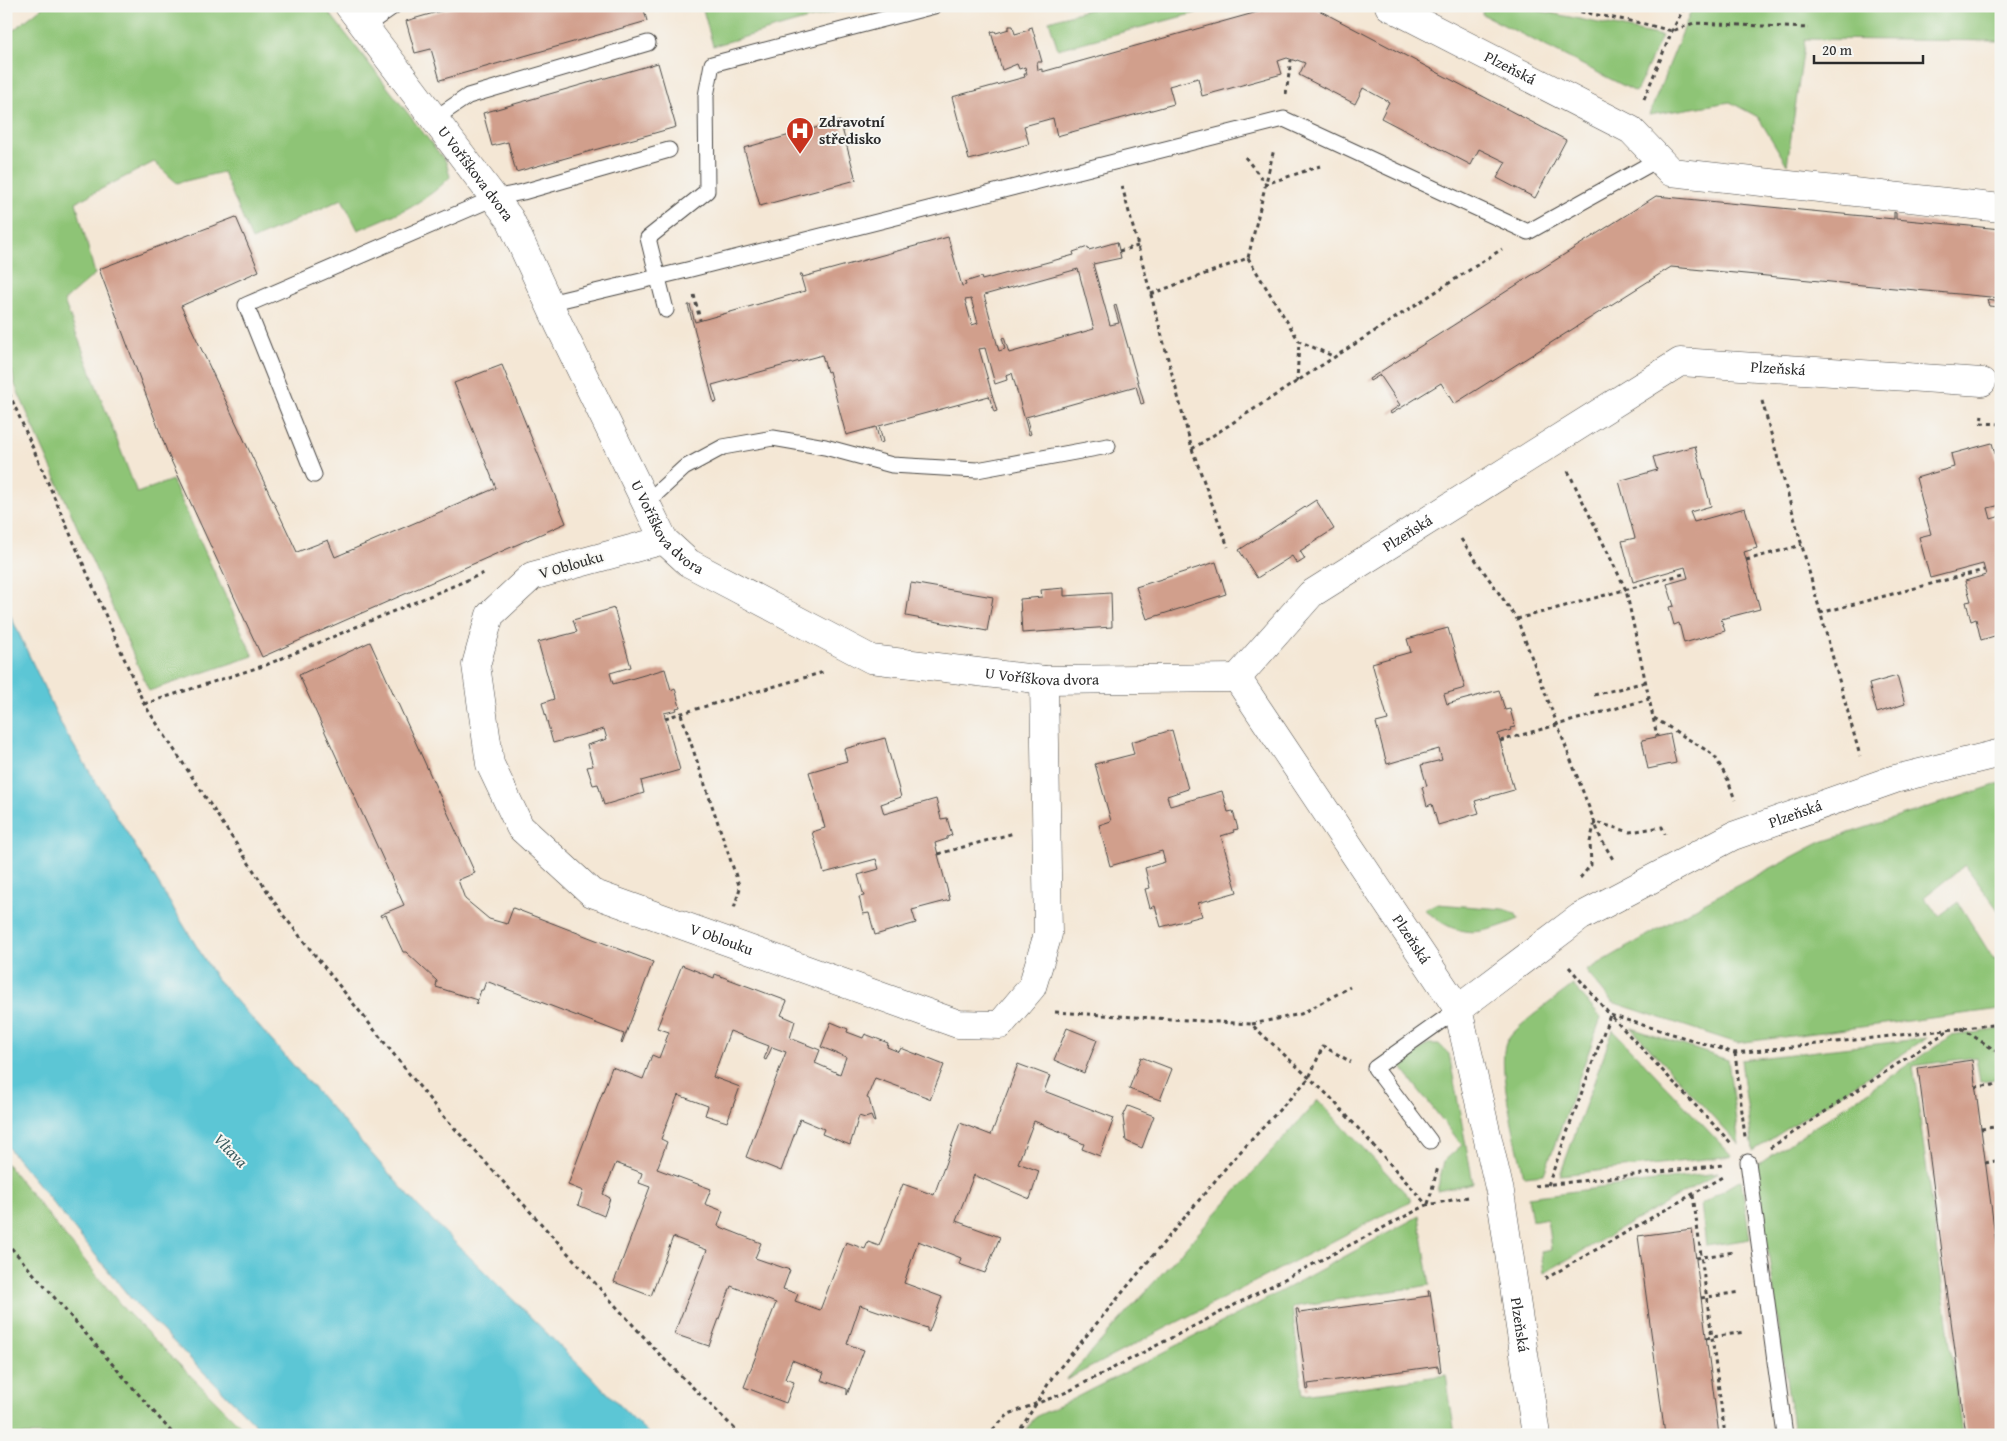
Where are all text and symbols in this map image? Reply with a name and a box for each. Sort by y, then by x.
scale bar [1814,32,1923,64]
text: 20 m [1822,39,1853,60]
street label: Plzeňská [1481,46,1540,89]
place label: Zdravotní středisko [819,111,885,149]
hospital icon: Zdravotní středisko [785,116,815,155]
street label: U Voříškova dvora [433,121,519,225]
street label: Plzeňská [1750,356,1806,380]
street label: U Voříškova dvora [626,477,708,579]
street label: Plzeňská [1378,509,1436,556]
street label: V Oblouku [536,545,606,584]
street label: U Voříškova dvora [984,662,1099,690]
street label: Plzeňská [1766,795,1825,833]
street label: Plzeňská [1388,910,1436,968]
street label: V Oblouku [687,918,757,960]
water label: Vltava [208,1127,254,1173]
street label: Plzeňská [1506,1296,1535,1353]

